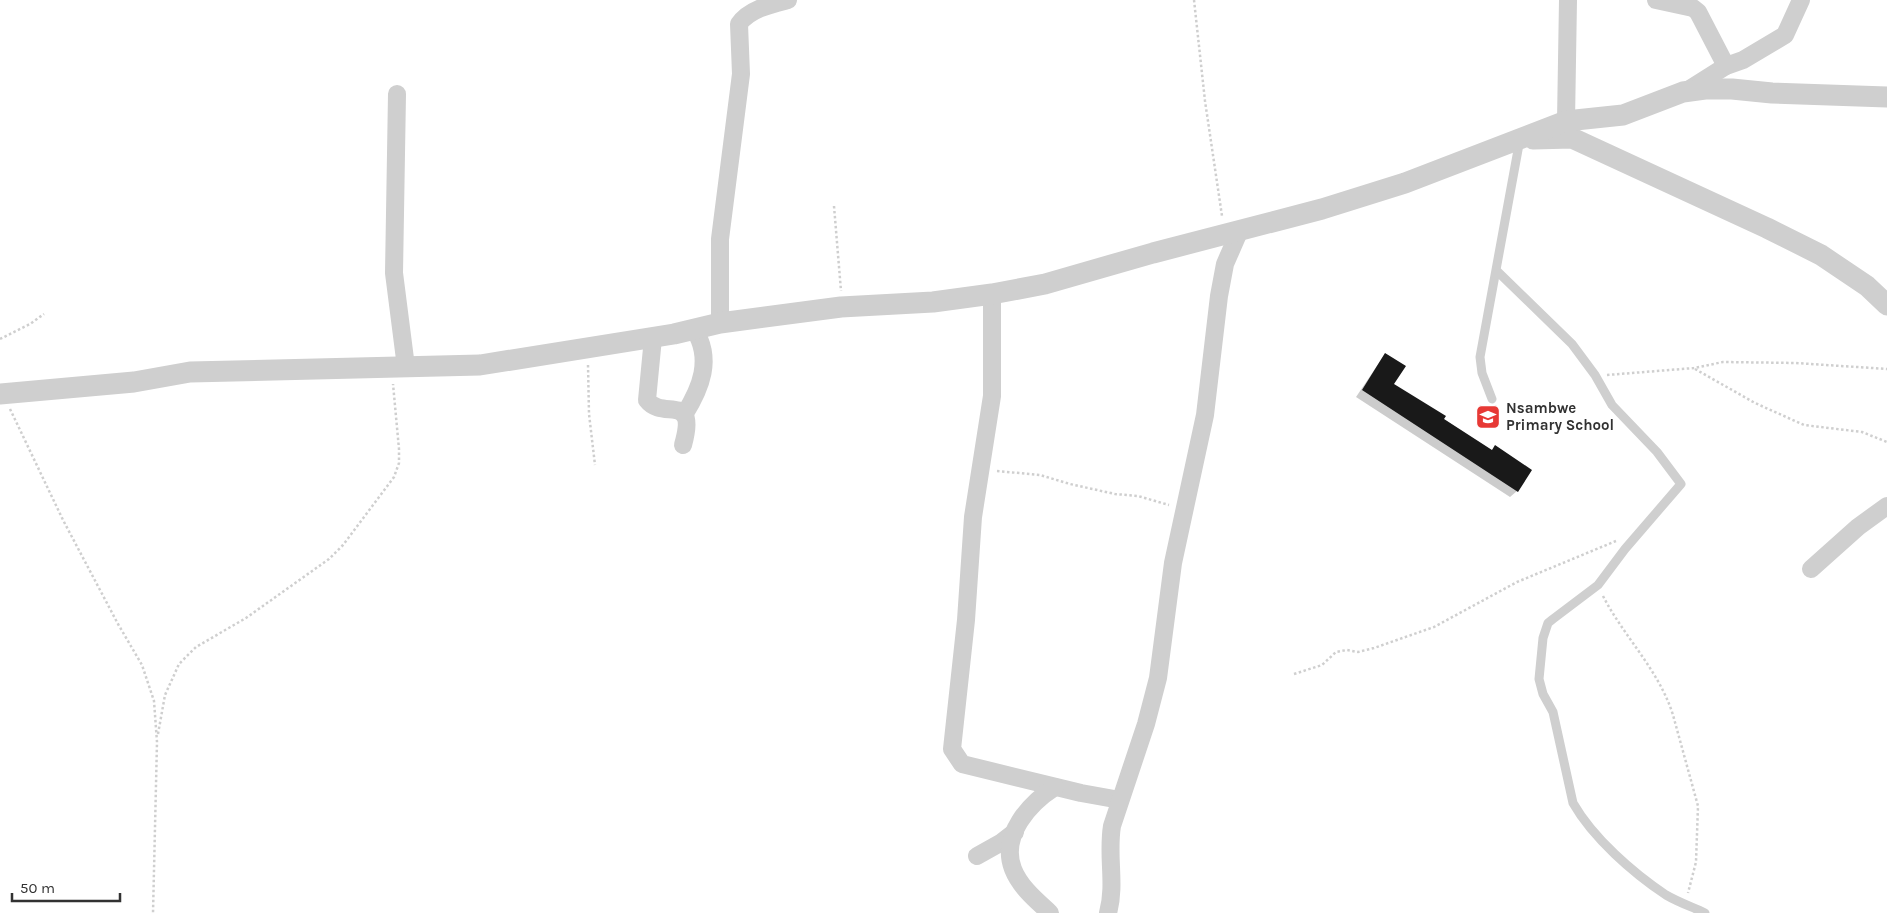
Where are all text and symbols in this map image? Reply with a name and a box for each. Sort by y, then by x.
place label: Nsambwe Primary School [1506,399,1614,434]
school or university icon: Nsambwe Primary School [1475,404,1501,430]
scale bar [12,870,120,902]
text: 50 m [20,879,55,897]

